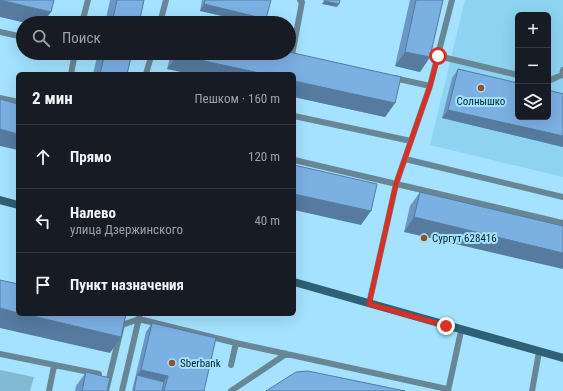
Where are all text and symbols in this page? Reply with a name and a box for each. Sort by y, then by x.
map controls [515,12,551,120]
button: + [515,12,551,48]
search box [16,16,296,60]
icon: search [30,27,52,49]
text: Поиск [62,29,101,47]
route start [429,47,447,65]
button: − [515,48,551,84]
marker: Солнышко [476,83,486,93]
button: layers [515,84,551,120]
text: 2 мин [32,88,73,108]
text: Пешком · 160 m [194,91,280,106]
place label: Солнышко [457,95,506,108]
icon: ahead [32,146,54,168]
text: Прямо [70,148,111,166]
text: 120 m [248,149,280,164]
text: Налево [70,204,116,222]
icon: left [32,210,54,232]
text: 40 m [254,213,280,228]
text: улица Дзержинского [70,222,183,237]
place label: Сургут 628416 [432,232,497,245]
marker: Сургут 628416 [419,233,429,243]
icon: arrive [32,274,54,296]
text: Пункт назначения [70,276,184,294]
route end [437,317,455,335]
place label: Sberbank [180,357,221,370]
marker: Sberbank [167,358,177,368]

